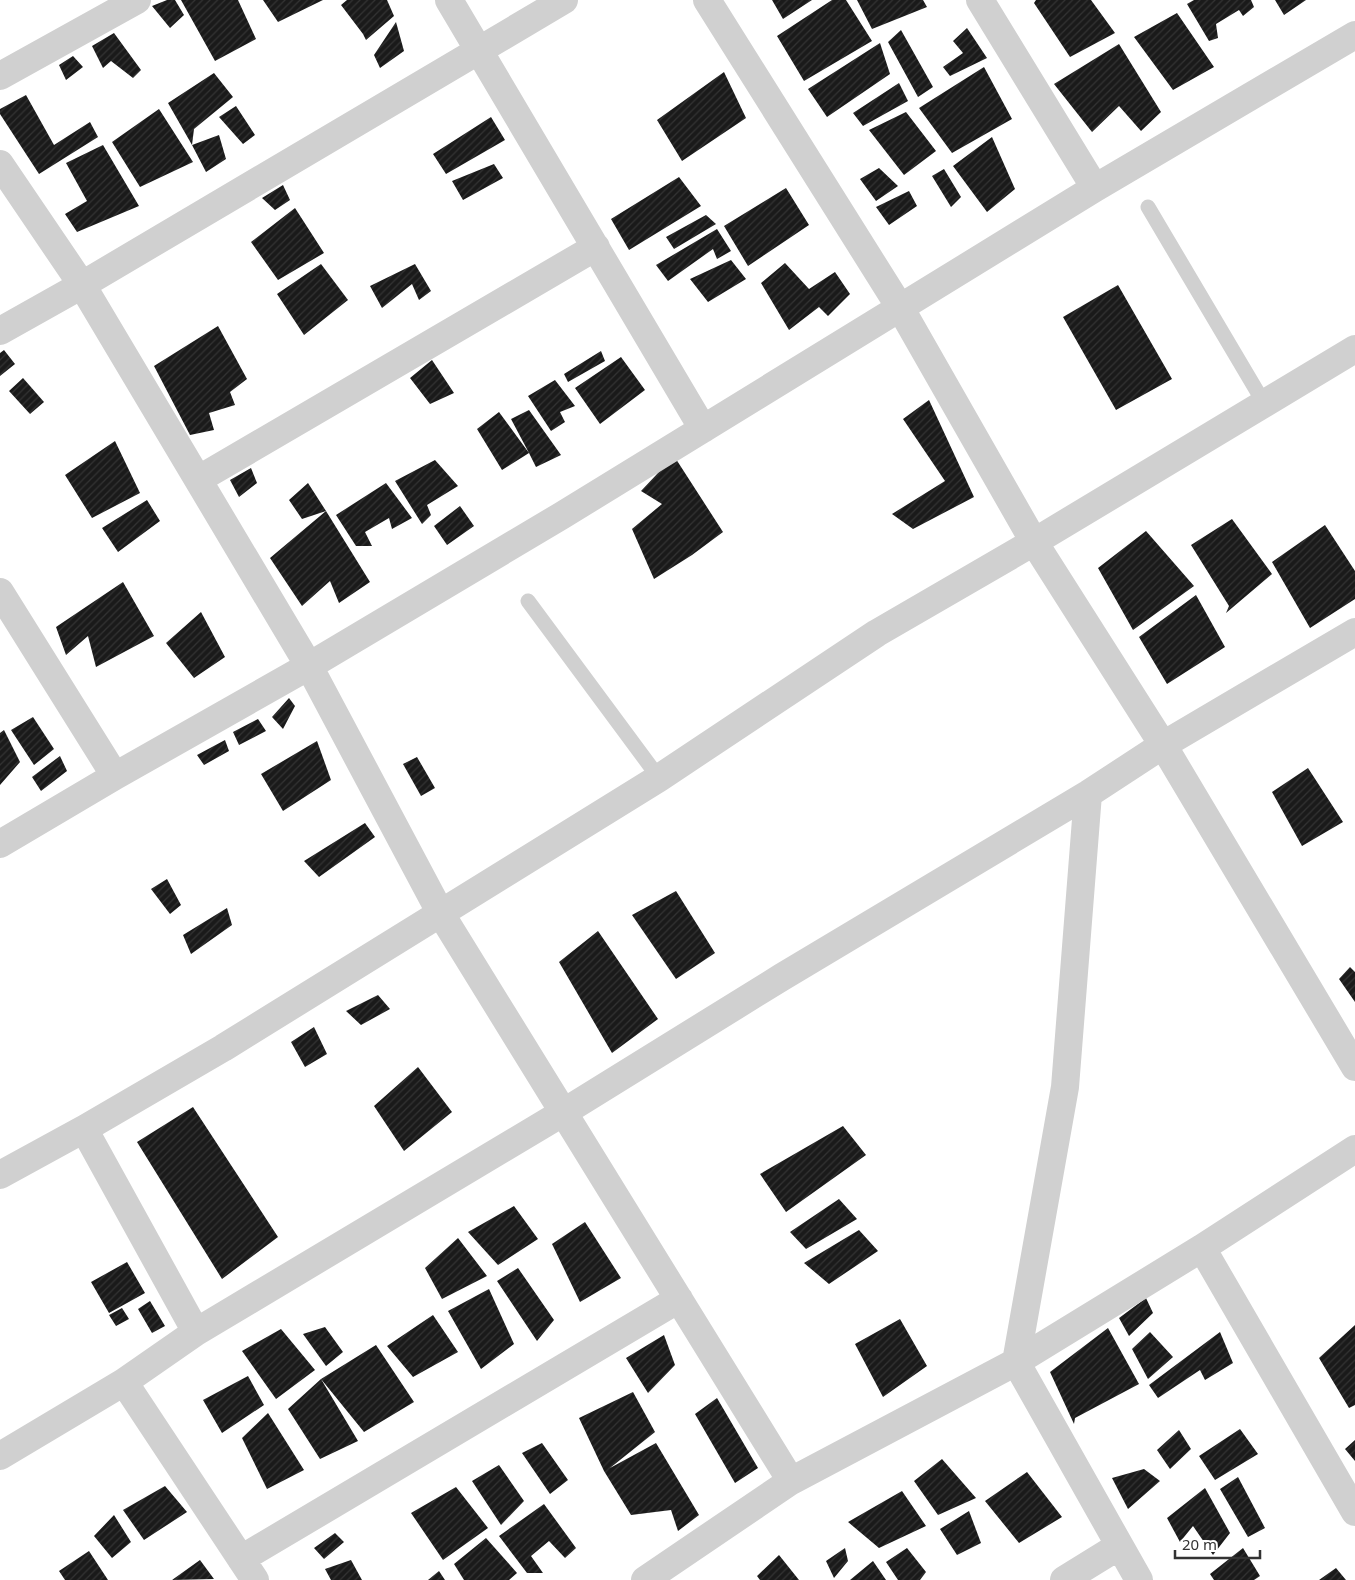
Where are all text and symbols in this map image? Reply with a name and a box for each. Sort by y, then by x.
scale bar [1175,1528,1260,1560]
text: 20 m [1182,1534,1217,1554]

